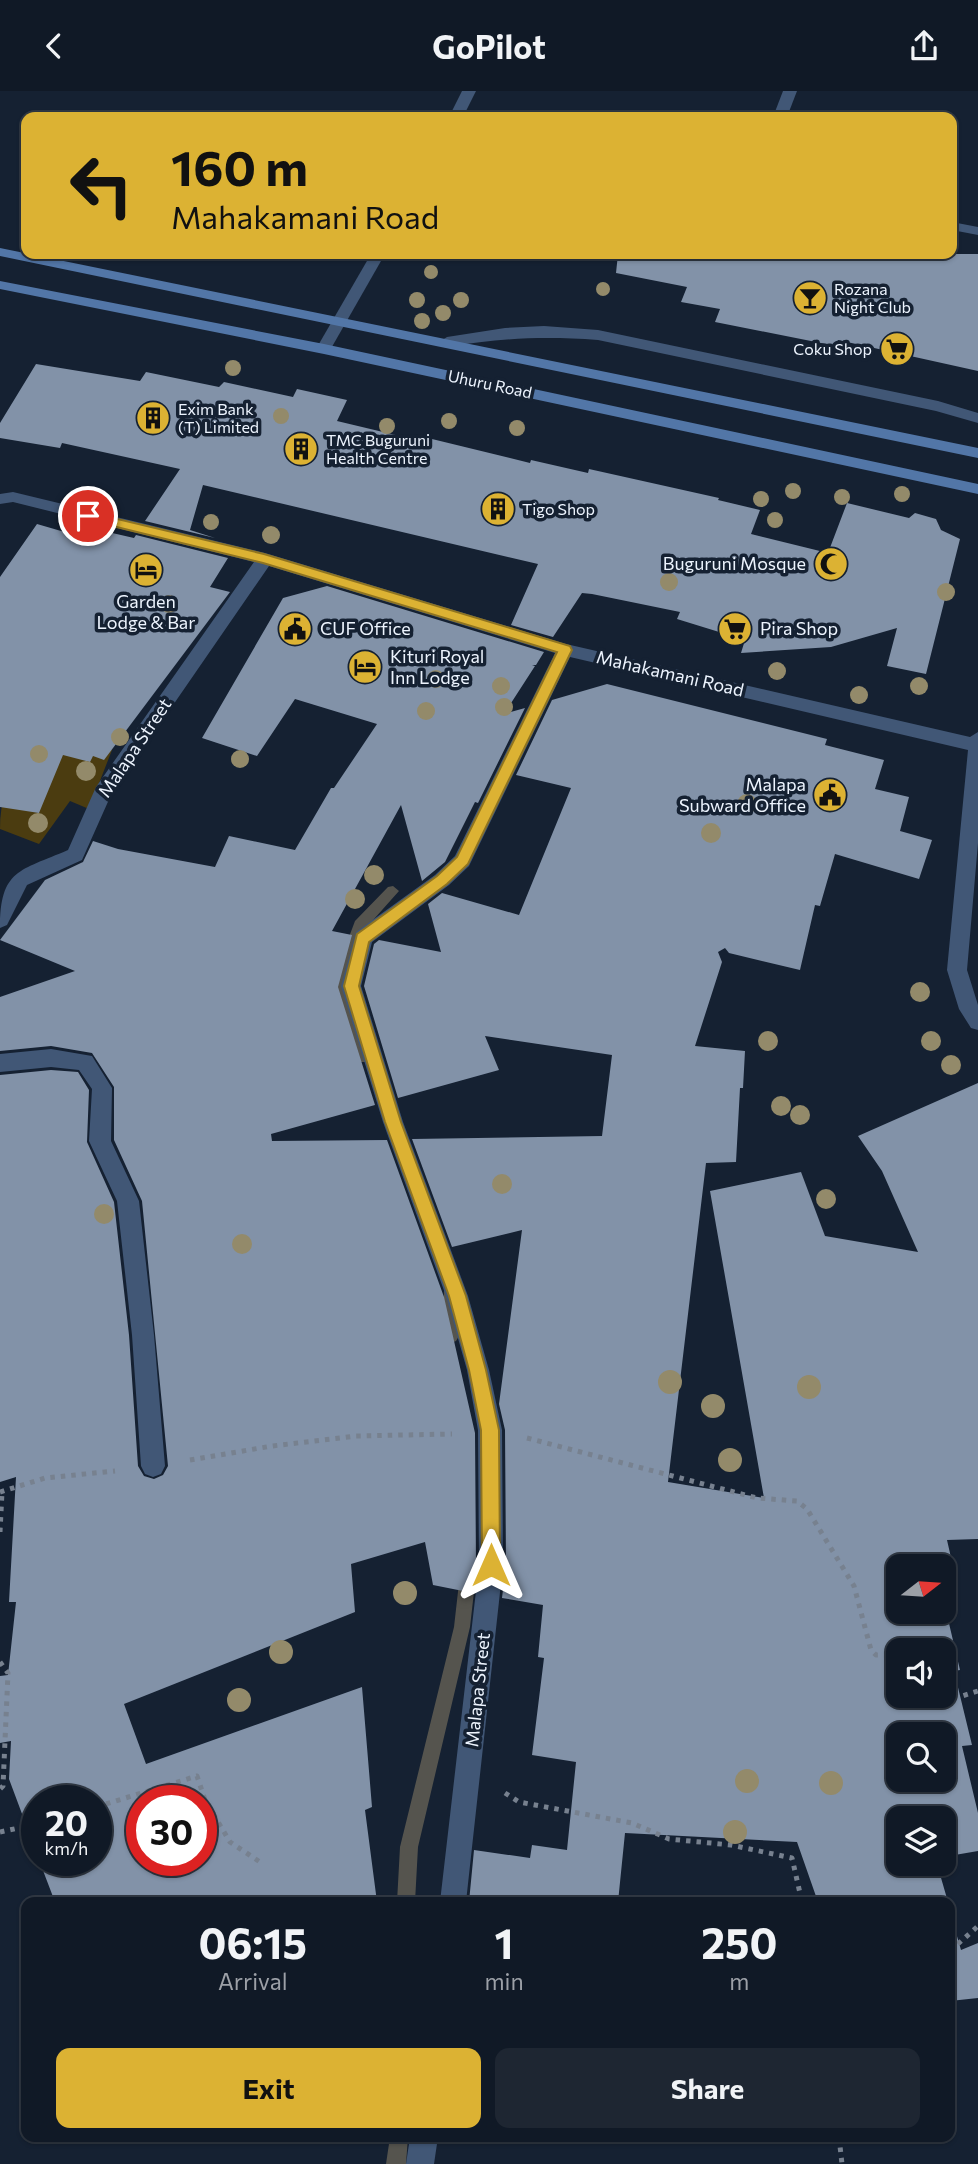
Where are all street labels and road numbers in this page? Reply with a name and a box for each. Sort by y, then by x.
street label: Uhuru Road [446,365,534,402]
street label: Mahakamani Road [594,645,746,701]
street label: Malapa Street [93,694,175,801]
street label: Malapa Street [460,1632,494,1748]

